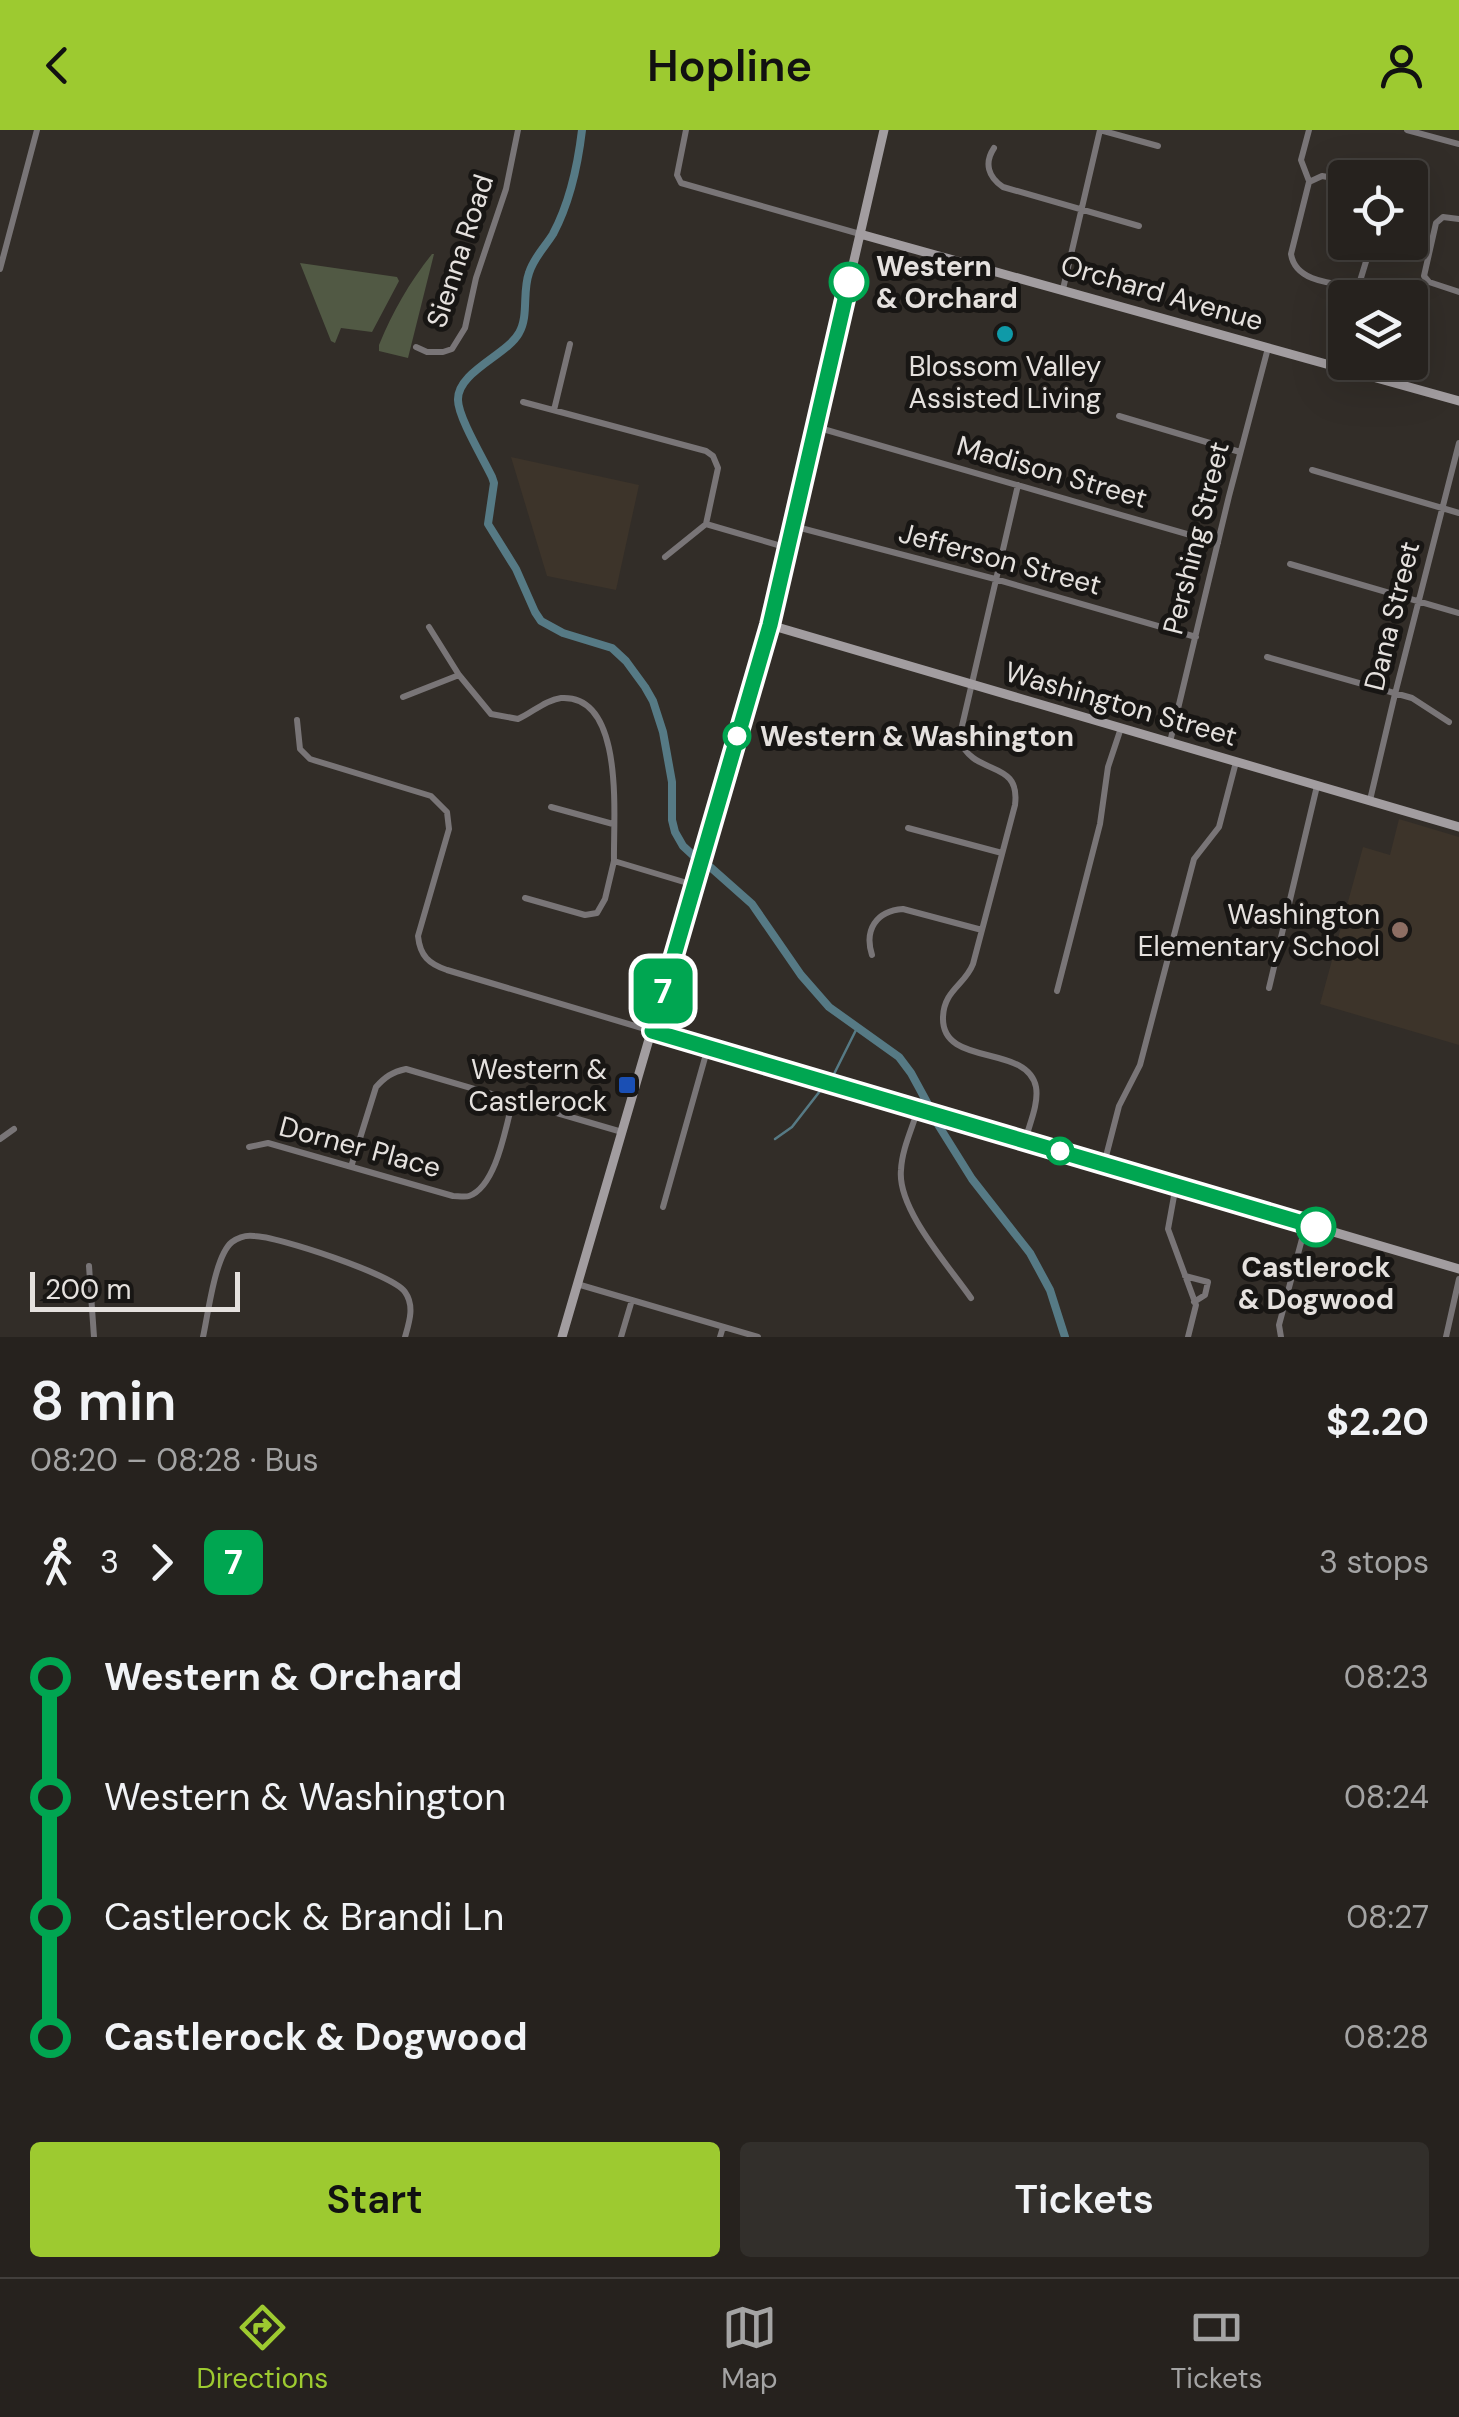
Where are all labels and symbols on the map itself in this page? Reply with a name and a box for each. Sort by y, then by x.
street label: Sienna Road [418,170,502,332]
street label: Orchard Avenue [1057,246,1267,340]
place label: Western & Orchard [876,248,1018,317]
marker: Western & Orchard [830,263,868,301]
marker: Blossom Valley Assisted Living [994,323,1016,345]
place label: Blossom Valley Assisted Living [908,348,1102,417]
street label: Madison Street [952,427,1152,517]
street label: Pershing Street [1154,438,1238,638]
street label: Jefferson Street [895,514,1105,604]
street label: Dana Street [1356,537,1428,695]
street label: Washington Street [1001,653,1241,755]
place label: Western & Washington [760,718,1074,755]
marker: Western & Washington [724,723,750,749]
place label: Washington Elementary School [1138,896,1380,965]
marker: Washington Elementary School [1389,919,1411,941]
line badge: 7 [630,958,696,1024]
place label: Western & Castlerock [469,1051,607,1120]
marker: Western & Castlerock [616,1074,638,1096]
street label: Dorner Place [275,1108,445,1186]
unlabelled marker [1047,1138,1073,1164]
marker: Castlerock & Dogwood [1297,1208,1335,1246]
place label: Castlerock & Dogwood [1238,1249,1394,1318]
scale bar [30,1267,240,1312]

